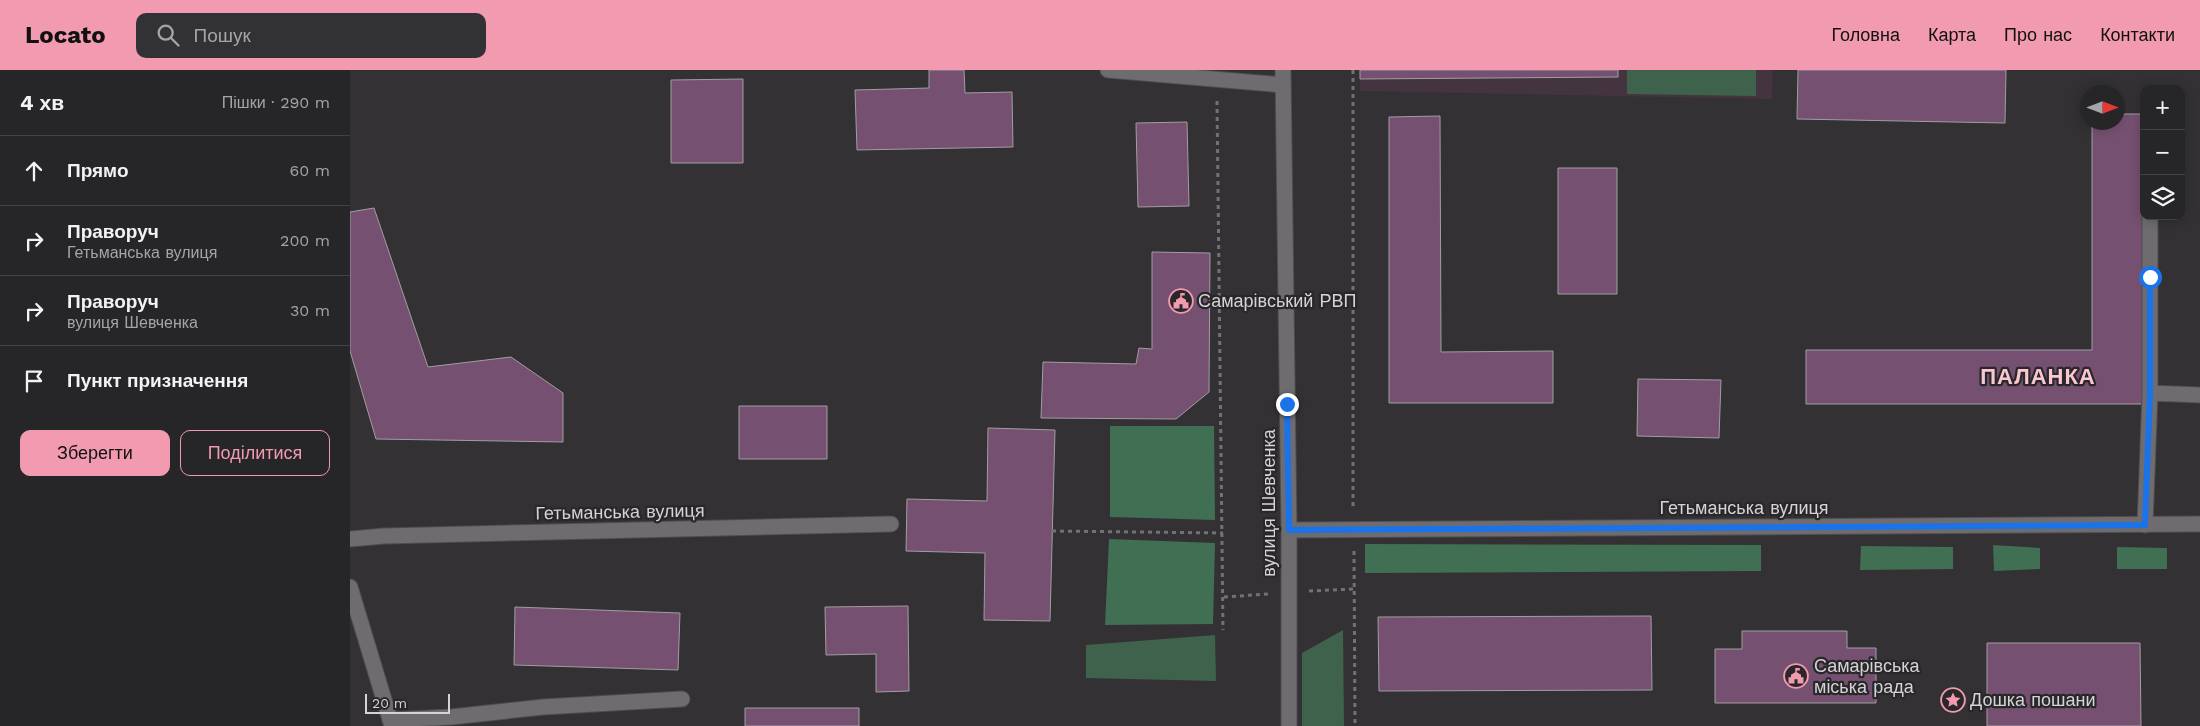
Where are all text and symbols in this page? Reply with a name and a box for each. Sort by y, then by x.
search box [136,13,486,58]
text: Locato [25,21,106,49]
icon: search [154,21,182,49]
text: Пошук [194,24,251,47]
text: Головна [1832,24,1900,45]
text: Карта [1928,24,1976,45]
text: Про нас [2004,24,2072,45]
text: Контакти [2100,24,2175,45]
north arrow [2080,85,2125,130]
map controls [2140,85,2185,220]
button: + [2140,85,2185,130]
text: 4 хв [20,90,64,115]
text: Пішки · 290 m [222,93,330,112]
button: − [2140,130,2185,175]
icon: ahead [20,157,48,185]
text: Прямо [67,159,129,182]
text: 60 m [290,161,330,180]
button: layers [2140,175,2185,220]
text: Праворуч [67,220,159,243]
icon: right [20,227,48,255]
text: 200 m [280,231,330,250]
text: Гетьманська вулиця [67,243,217,262]
route start [2139,266,2162,289]
public building icon: Самарівський РВП [1168,288,1194,314]
text: Праворуч [67,290,159,313]
place label: Самарівський РВП [1198,290,1356,311]
icon: right [20,297,48,325]
text: 30 m [290,301,330,320]
text: вулиця Шевченка [67,313,198,332]
district label: ПАЛАНКА [1980,364,2096,389]
icon: arrive [20,367,48,395]
text: Пункт призначення [67,369,248,392]
route end [1276,393,1299,416]
street label: вулиця Шевченка [1258,428,1279,577]
button: Зберегти [20,430,170,476]
button: Поділитися [180,430,330,476]
street label: Гетьманська вулиця [1659,497,1829,518]
street label: Гетьманська вулиця [535,500,705,523]
place label: Самарівська міська рада [1814,655,1921,697]
public building icon: Самарівська міська рада [1783,663,1809,689]
place icon: Дошка пошани [1940,687,1966,713]
place label: Дошка пошани [1970,689,2095,710]
scale bar [365,691,450,714]
text: 20 m [372,695,407,711]

